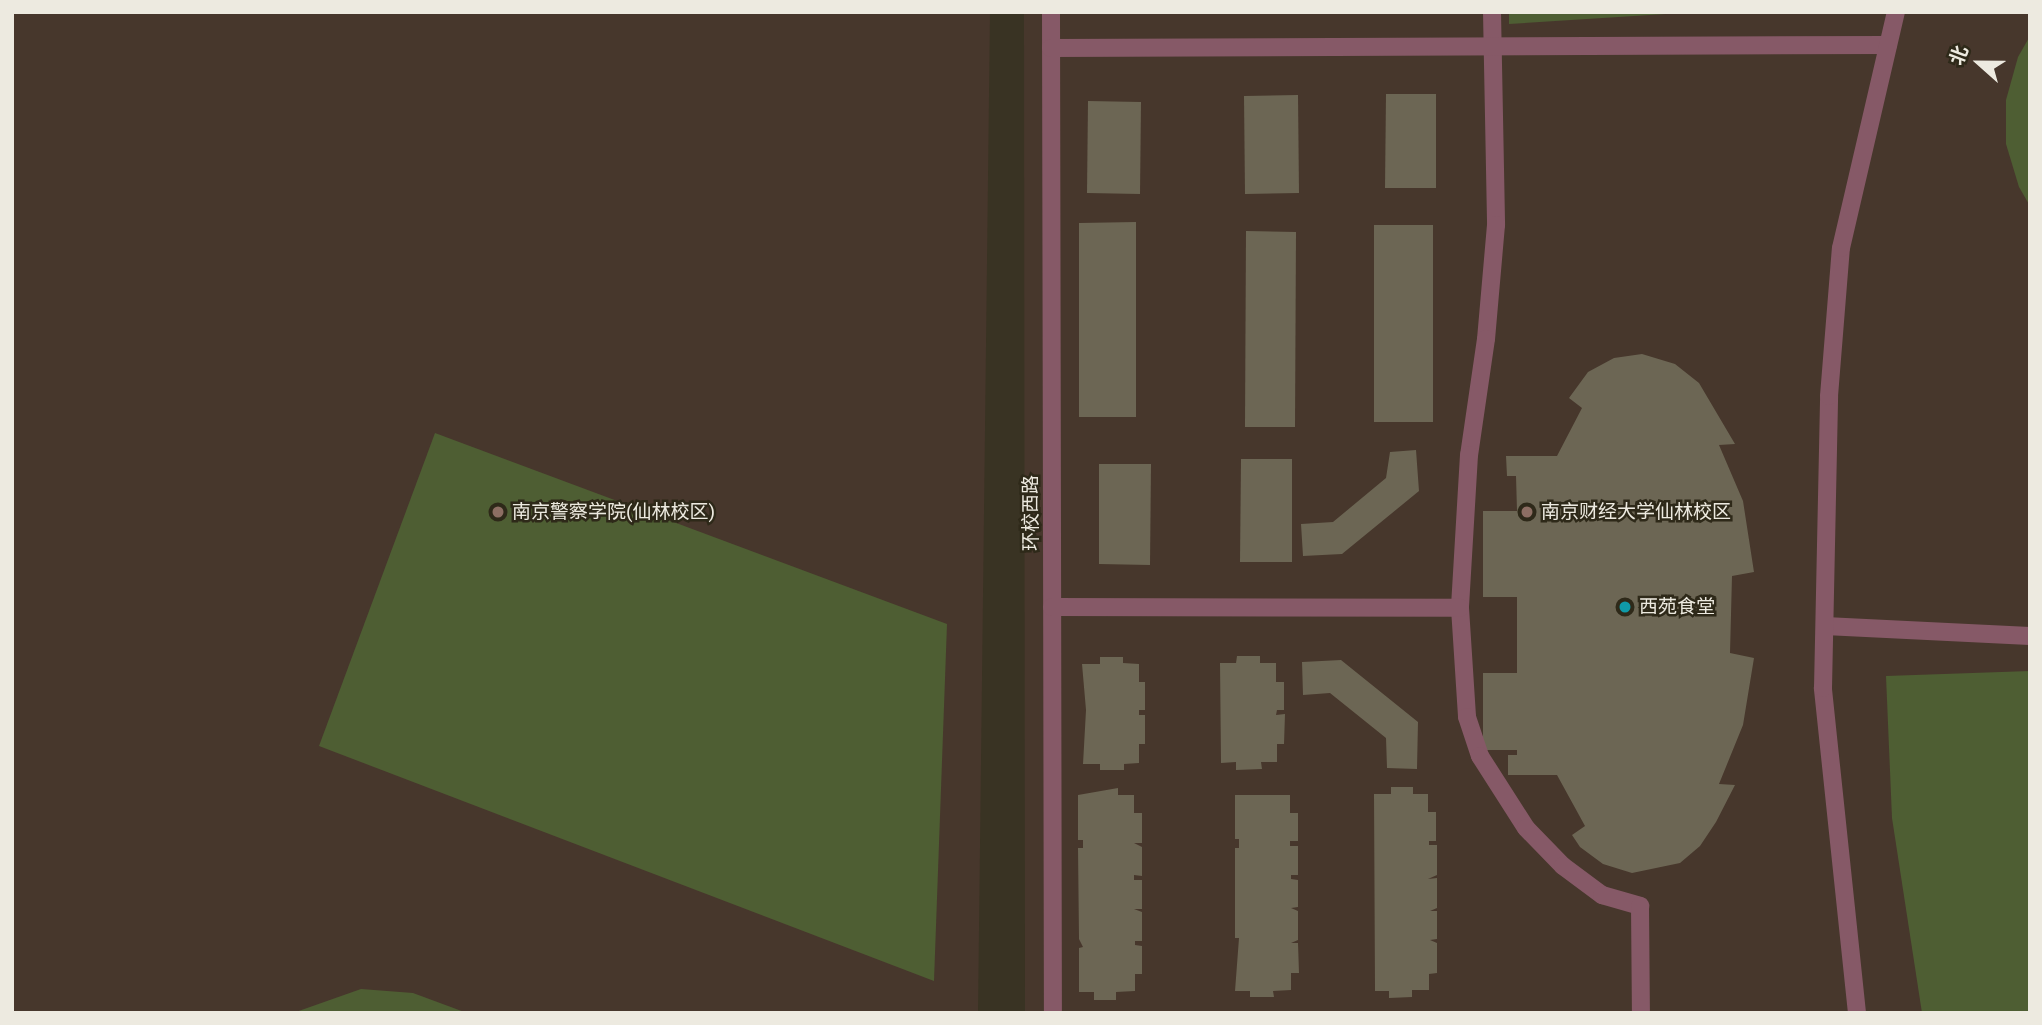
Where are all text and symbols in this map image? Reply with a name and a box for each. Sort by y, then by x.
north arrow [1944,28,2014,98]
text: 北 [1945,42,1973,68]
street label: 环校西路 [1020,475,1042,551]
place label: 南京警察学院(仙林校区) [512,501,715,523]
place label: 南京财经大学仙林校区 [1541,501,1731,523]
marker: 南京警察学院(仙林校区) [490,504,506,520]
marker: 南京财经大学仙林校区 [1519,504,1535,520]
place label: 西苑食堂 [1639,596,1715,618]
marker: 西苑食堂 [1617,599,1633,615]

